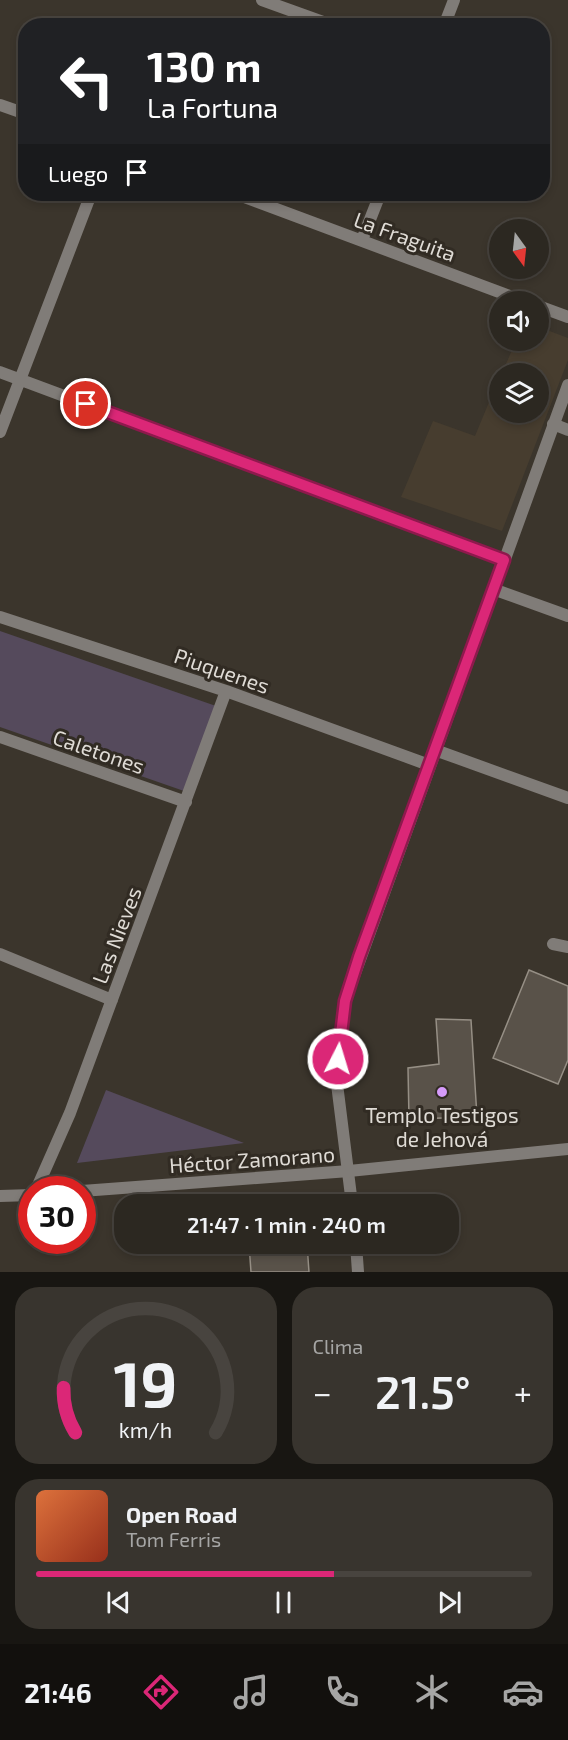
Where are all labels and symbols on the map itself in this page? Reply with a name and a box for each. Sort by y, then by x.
street label: La Fraguita [351,206,459,266]
north arrow [489,219,549,279]
pin [60,378,111,429]
street label: Piuquenes [171,642,273,698]
street label: Caletones [50,724,148,778]
street label: Las Nieves [86,883,146,987]
position arrow [306,1027,370,1091]
marker: Templo Testigos de Jehová [435,1085,449,1099]
place label: Templo Testigos de Jehová [365,1102,519,1151]
street label: Héctor Zamorano [168,1141,336,1177]
speed limit sign: 30 [18,1176,96,1254]

